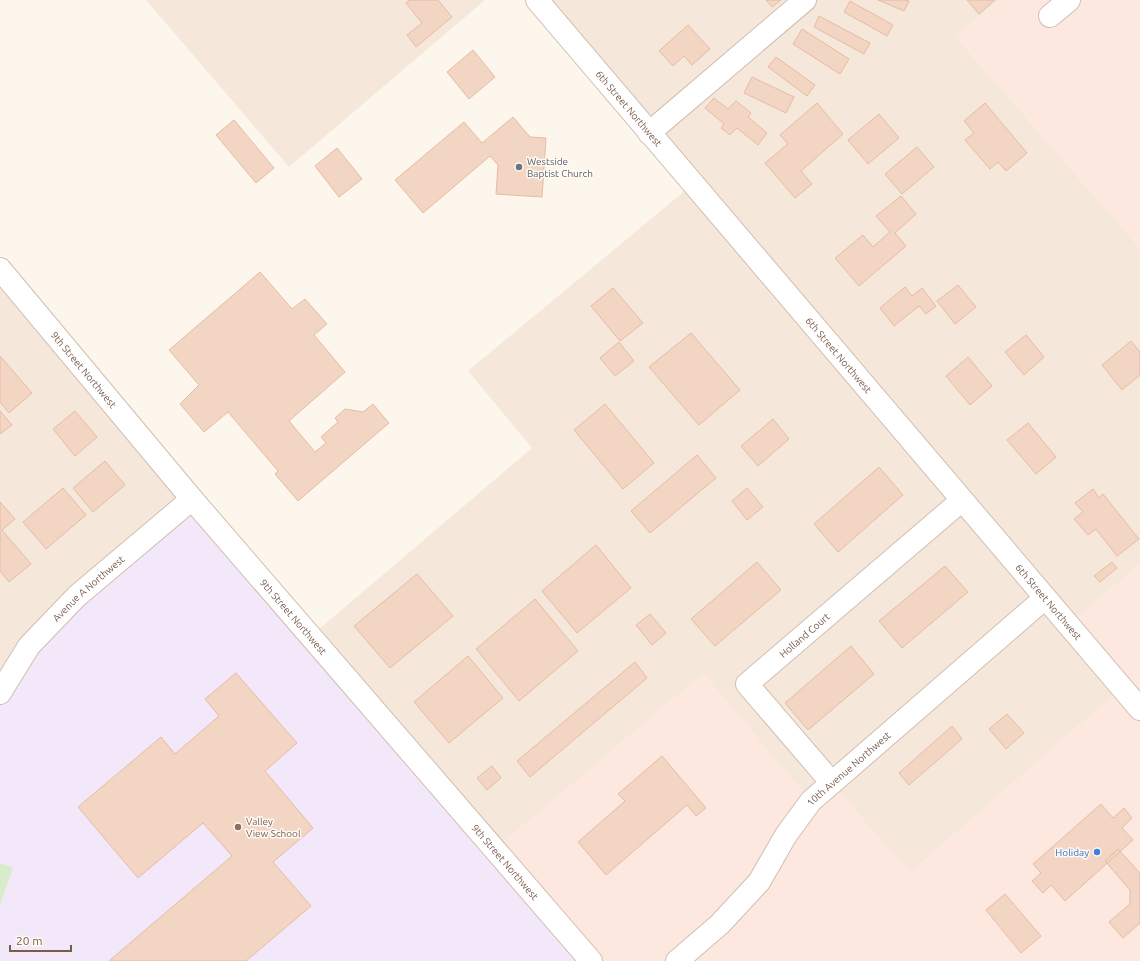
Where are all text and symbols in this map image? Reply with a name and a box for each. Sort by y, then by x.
street label: 6th Street Northwest [594,68,664,148]
place label: Westside Baptist Church [527,156,593,179]
marker: Westside Baptist Church [514,162,524,172]
street label: 6th Street Northwest [804,315,874,395]
street label: 9th Street Northwest [49,329,119,410]
street label: Avenue A Northwest [50,553,126,624]
street label: 6th Street Northwest [1014,562,1084,642]
street label: 9th Street Northwest [258,577,329,657]
street label: Holland Court [777,610,832,659]
street label: 10th Avenue Northwest [804,729,893,808]
place label: Valley View School [246,816,301,839]
marker: Valley View School [233,822,243,832]
street label: 9th Street Northwest [470,822,541,902]
place label: Holiday [1055,847,1089,858]
marker: Holiday [1092,847,1102,857]
scale bar [10,927,71,953]
text: 20 m [16,934,43,947]

